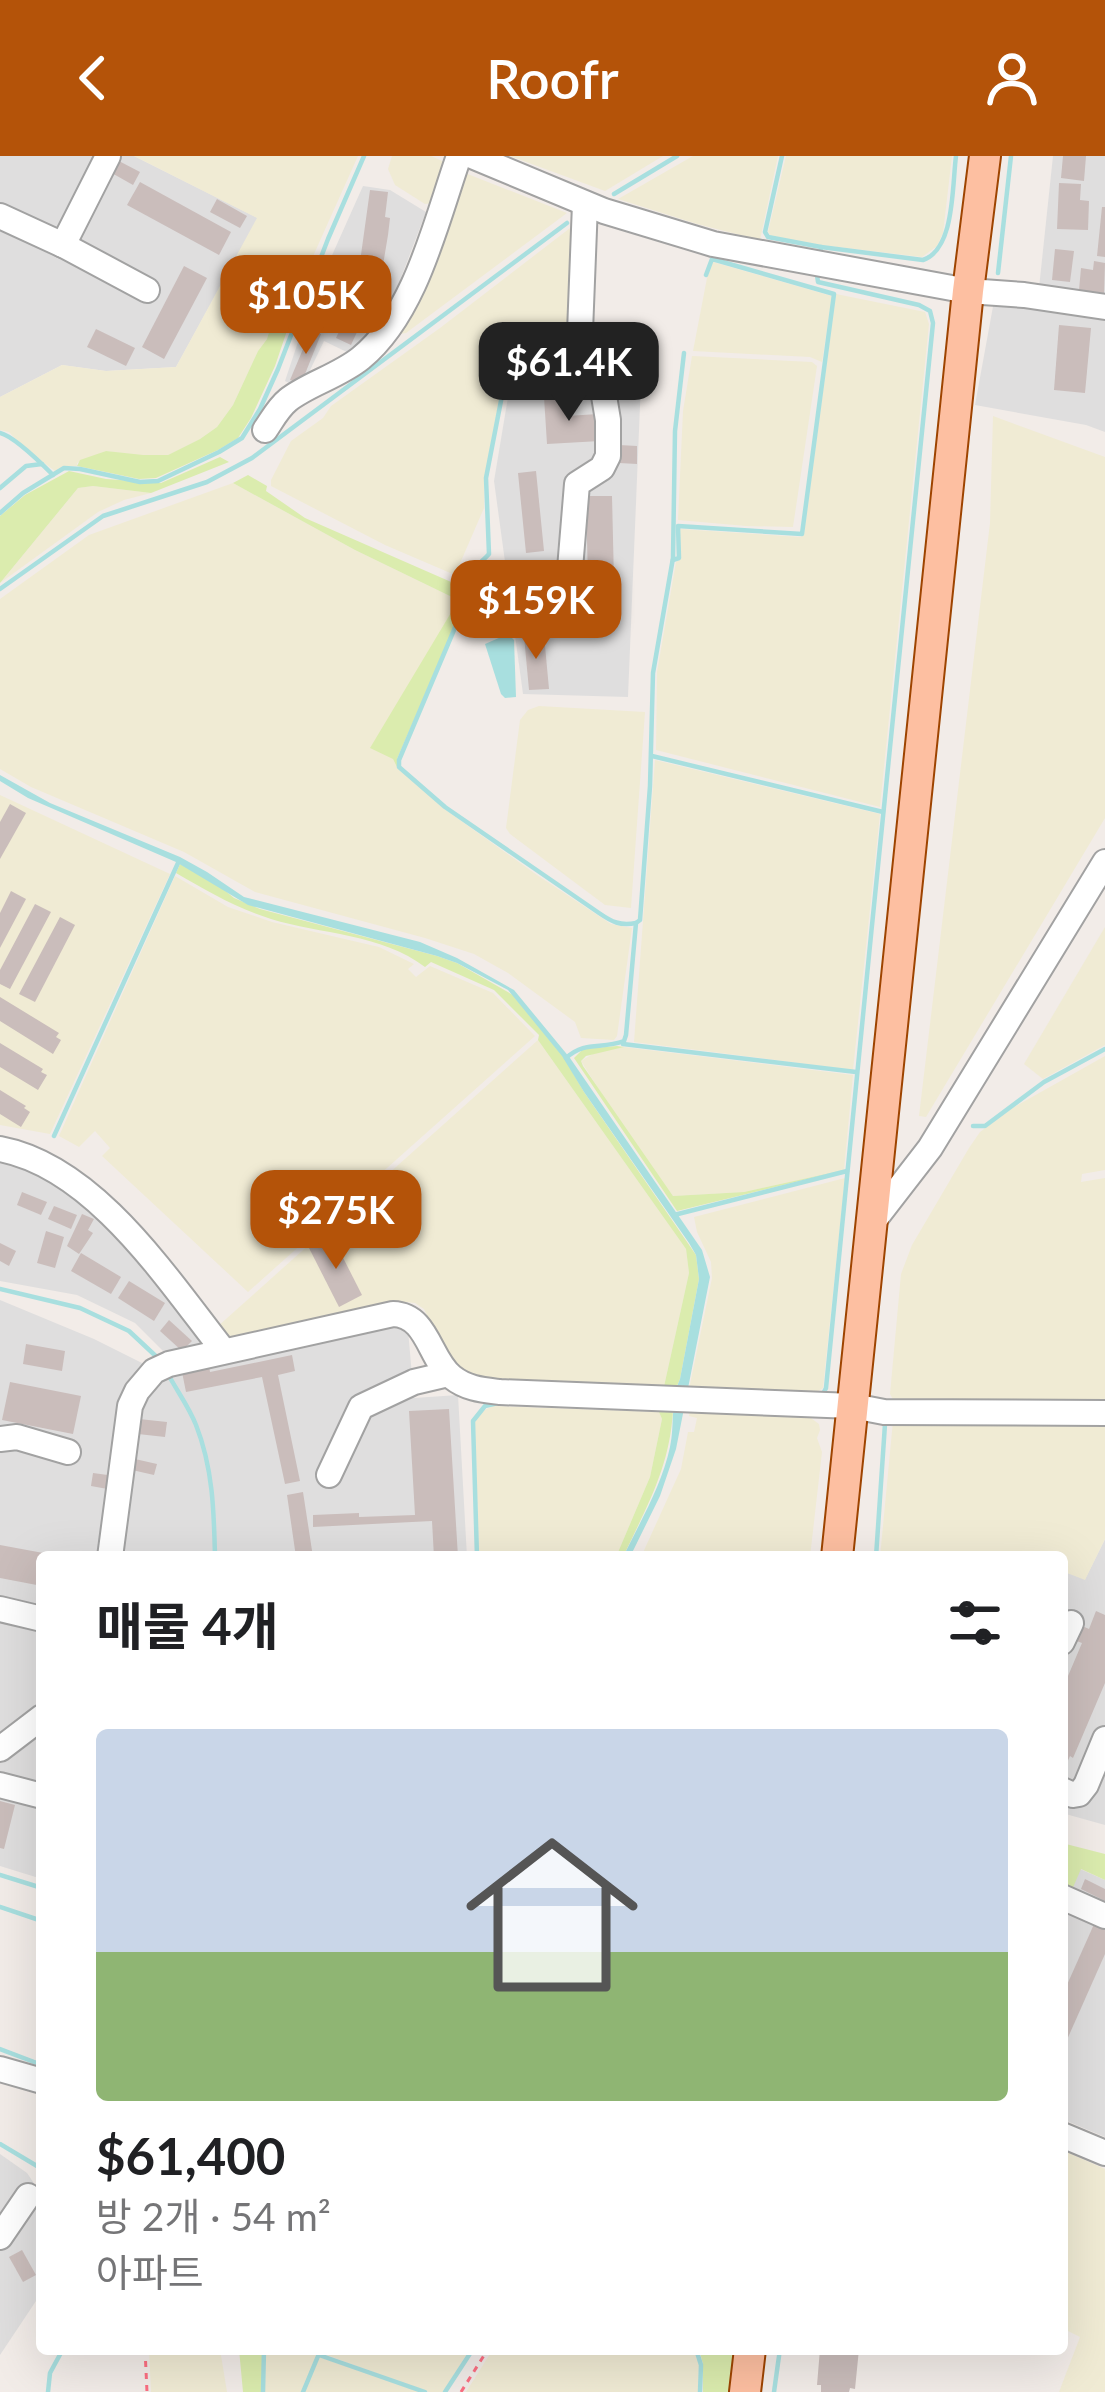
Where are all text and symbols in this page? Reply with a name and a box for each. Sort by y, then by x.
icon: back [60,45,126,111]
icon: person [979,45,1045,111]
text: Roofr [486,46,619,111]
pin: $105K [222,255,390,357]
text: $105K [247,271,365,317]
pin: $61.4K [471,322,667,424]
text: $61.4K [506,338,632,384]
pin: $159K [452,560,620,662]
text: $159K [477,576,595,622]
pin: $275K [252,1170,420,1272]
text: $275K [277,1186,395,1232]
icon: filters [942,1590,1008,1656]
text: 매물 4개 [96,1595,279,1656]
icon: home [444,1807,660,2023]
text: $61,400 [96,2125,285,2186]
text: 방 2개 · 54 m² [96,2193,331,2239]
text: 아파트 [96,2249,204,2295]

